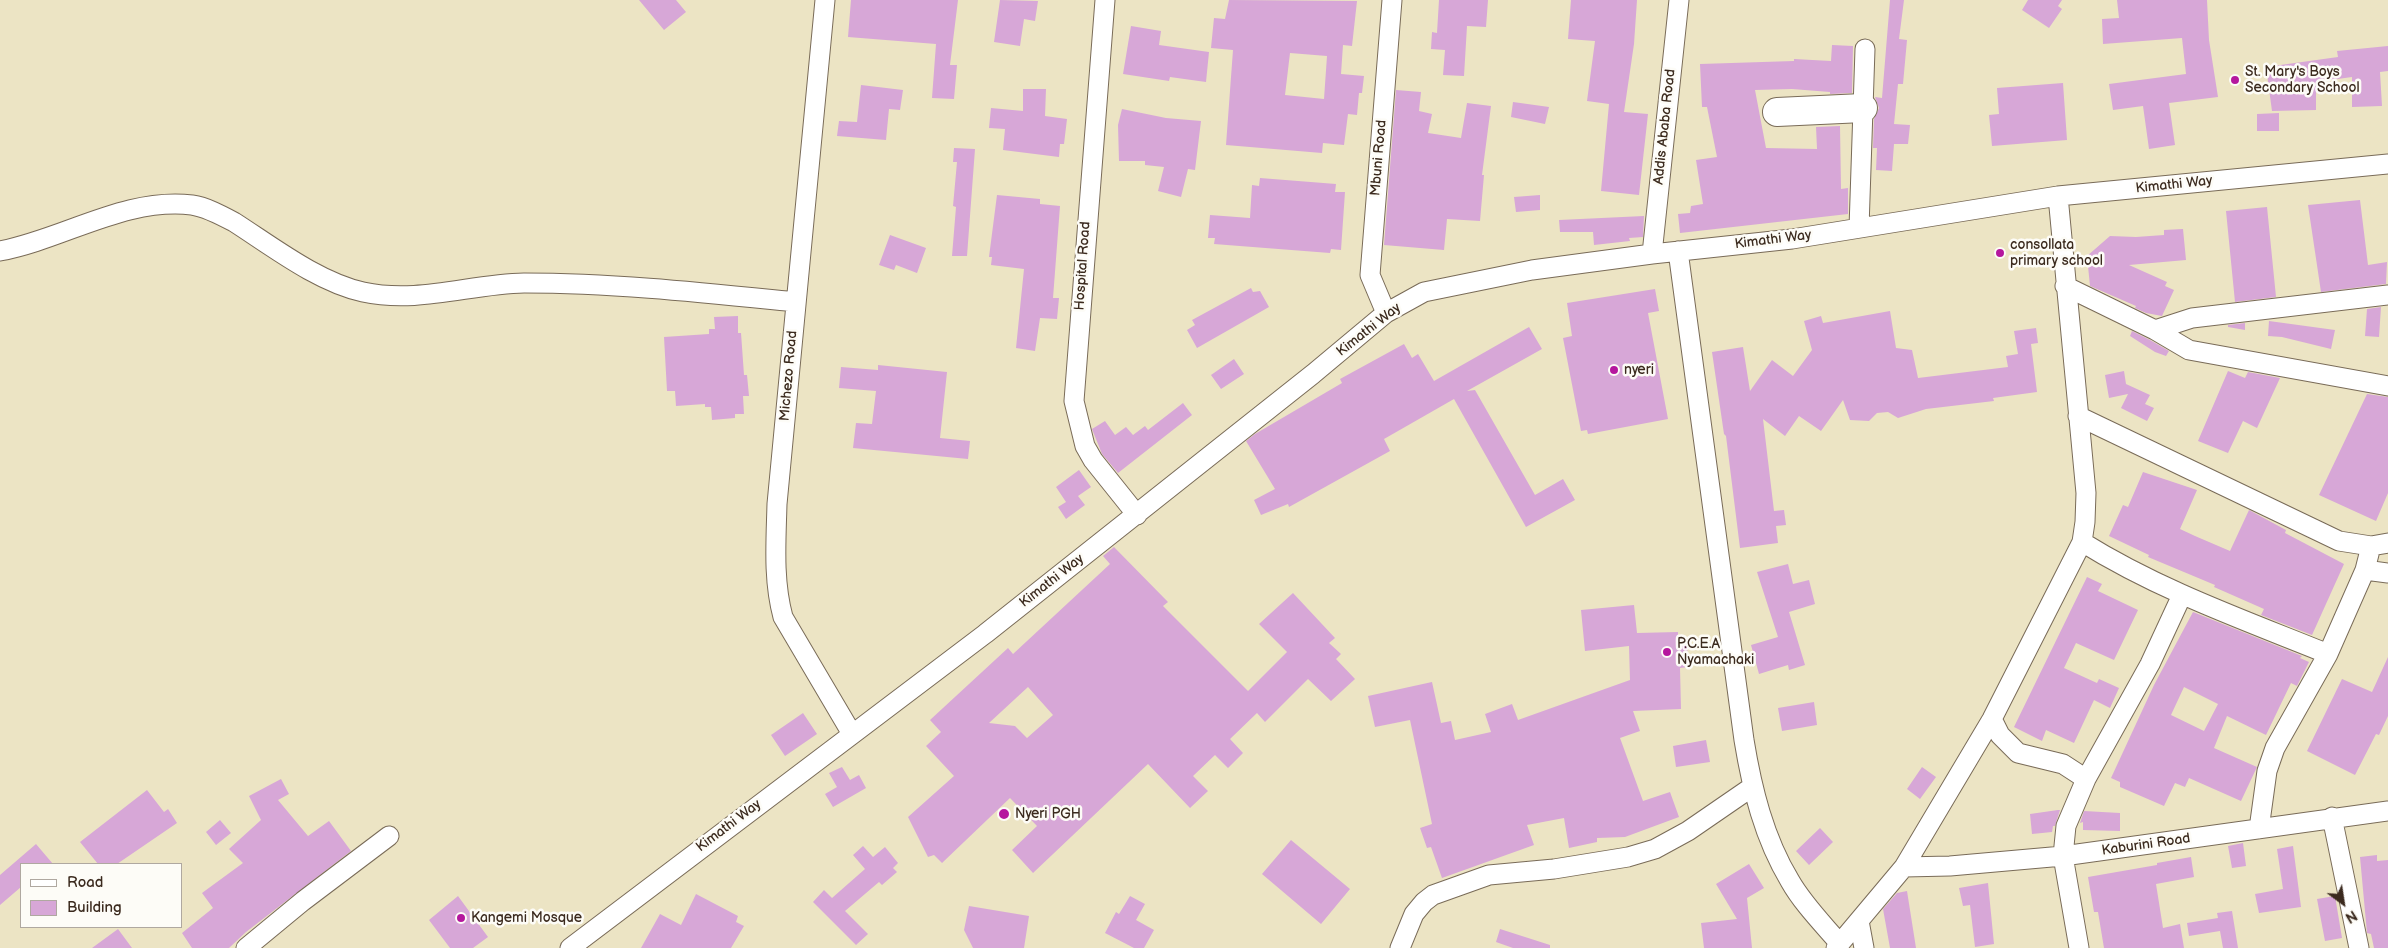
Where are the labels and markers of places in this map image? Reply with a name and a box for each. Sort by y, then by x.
place label: St. Mary's Boys Secondary School [2245,64,2360,96]
marker: St. Mary's Boys Secondary School [2229,74,2241,86]
place label: consollata primary school [2010,237,2103,270]
marker: consollata primary school [1994,247,2006,259]
place label: nyeri [1624,362,1654,378]
marker: nyeri [1608,364,1620,376]
place label: P.C.E.A Nyamachaki [1677,636,1754,669]
marker: P.C.E.A Nyamachaki [1661,646,1673,658]
place label: Nyeri PGH [1015,806,1081,822]
marker: Nyeri PGH [997,807,1011,821]
place label: Kangemi Mosque [471,910,582,926]
marker: Kangemi Mosque [455,912,467,924]

